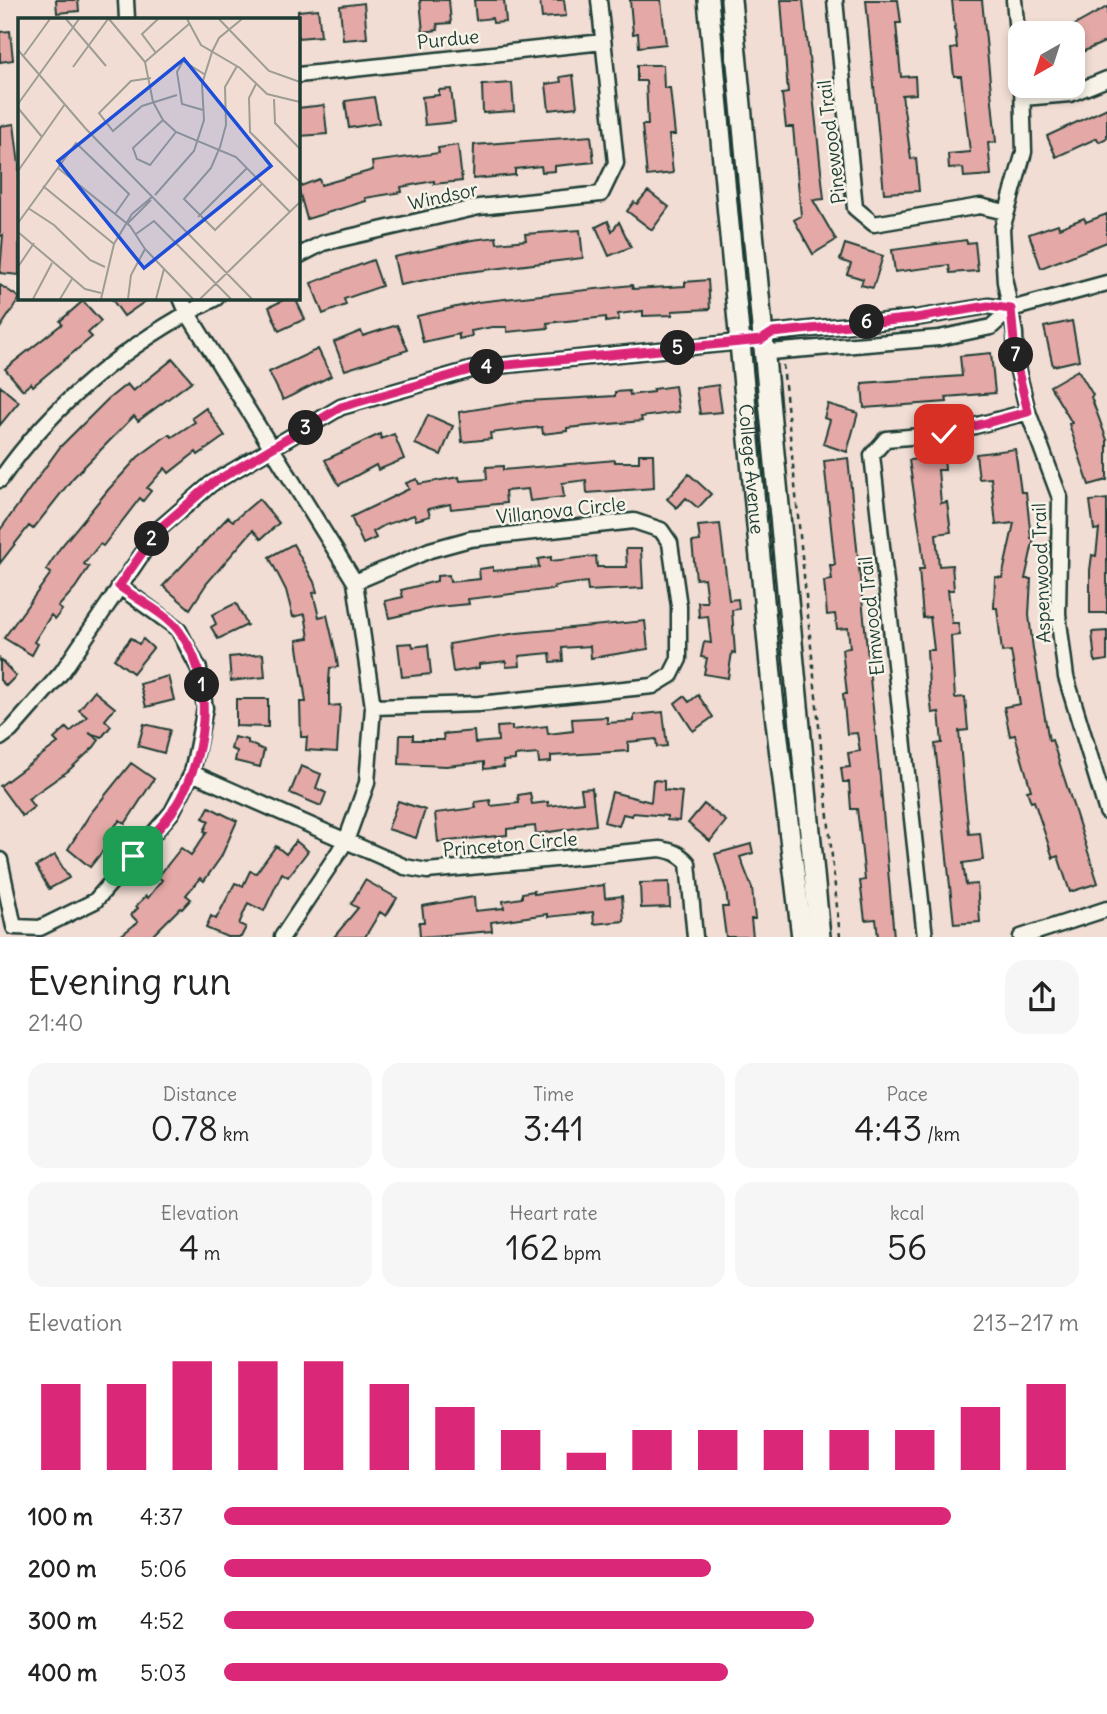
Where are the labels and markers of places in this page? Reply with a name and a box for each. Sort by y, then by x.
pin: 6 [850,304,884,340]
pin: 5 [660,330,696,366]
pin: 7 [998,338,1034,372]
pin: 4 [470,350,504,384]
pin [914,404,974,464]
pin: 3 [288,410,324,446]
pin: 2 [134,522,170,556]
pin: 1 [184,668,220,702]
pin [103,826,163,886]

